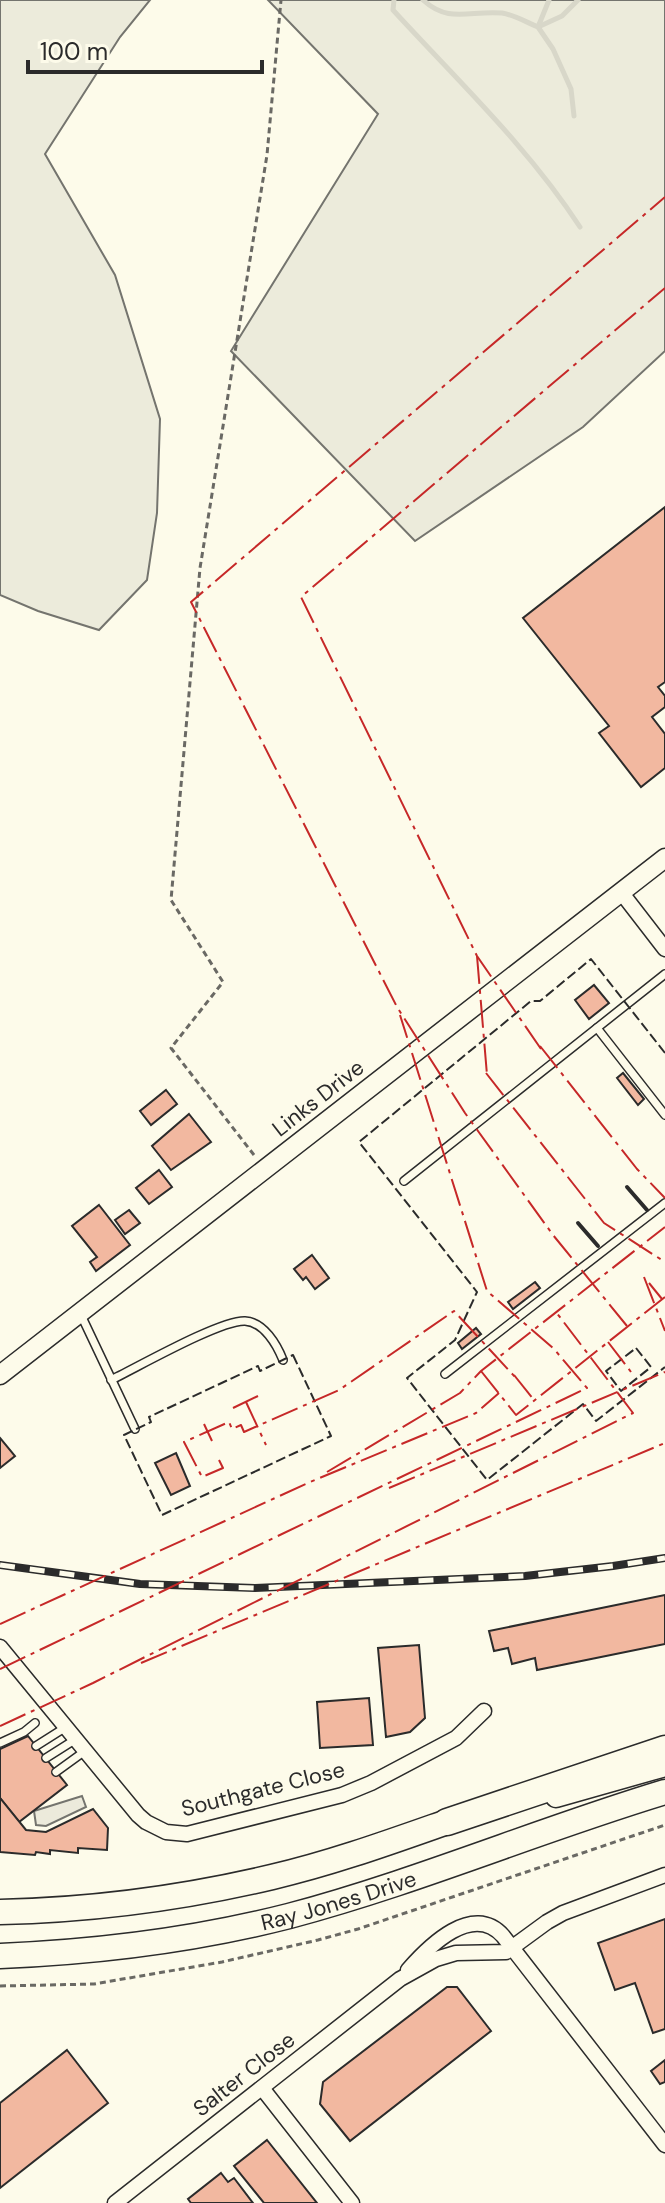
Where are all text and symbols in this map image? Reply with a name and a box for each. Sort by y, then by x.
scale bar [28,24,262,74]
text: 100 m [40,36,108,67]
street label: Links Drive [266,1053,370,1143]
street label: Southgate Close [178,1755,348,1823]
street label: Ray Jones Drive [258,1863,420,1937]
street label: Salter Close [187,2025,301,2123]

